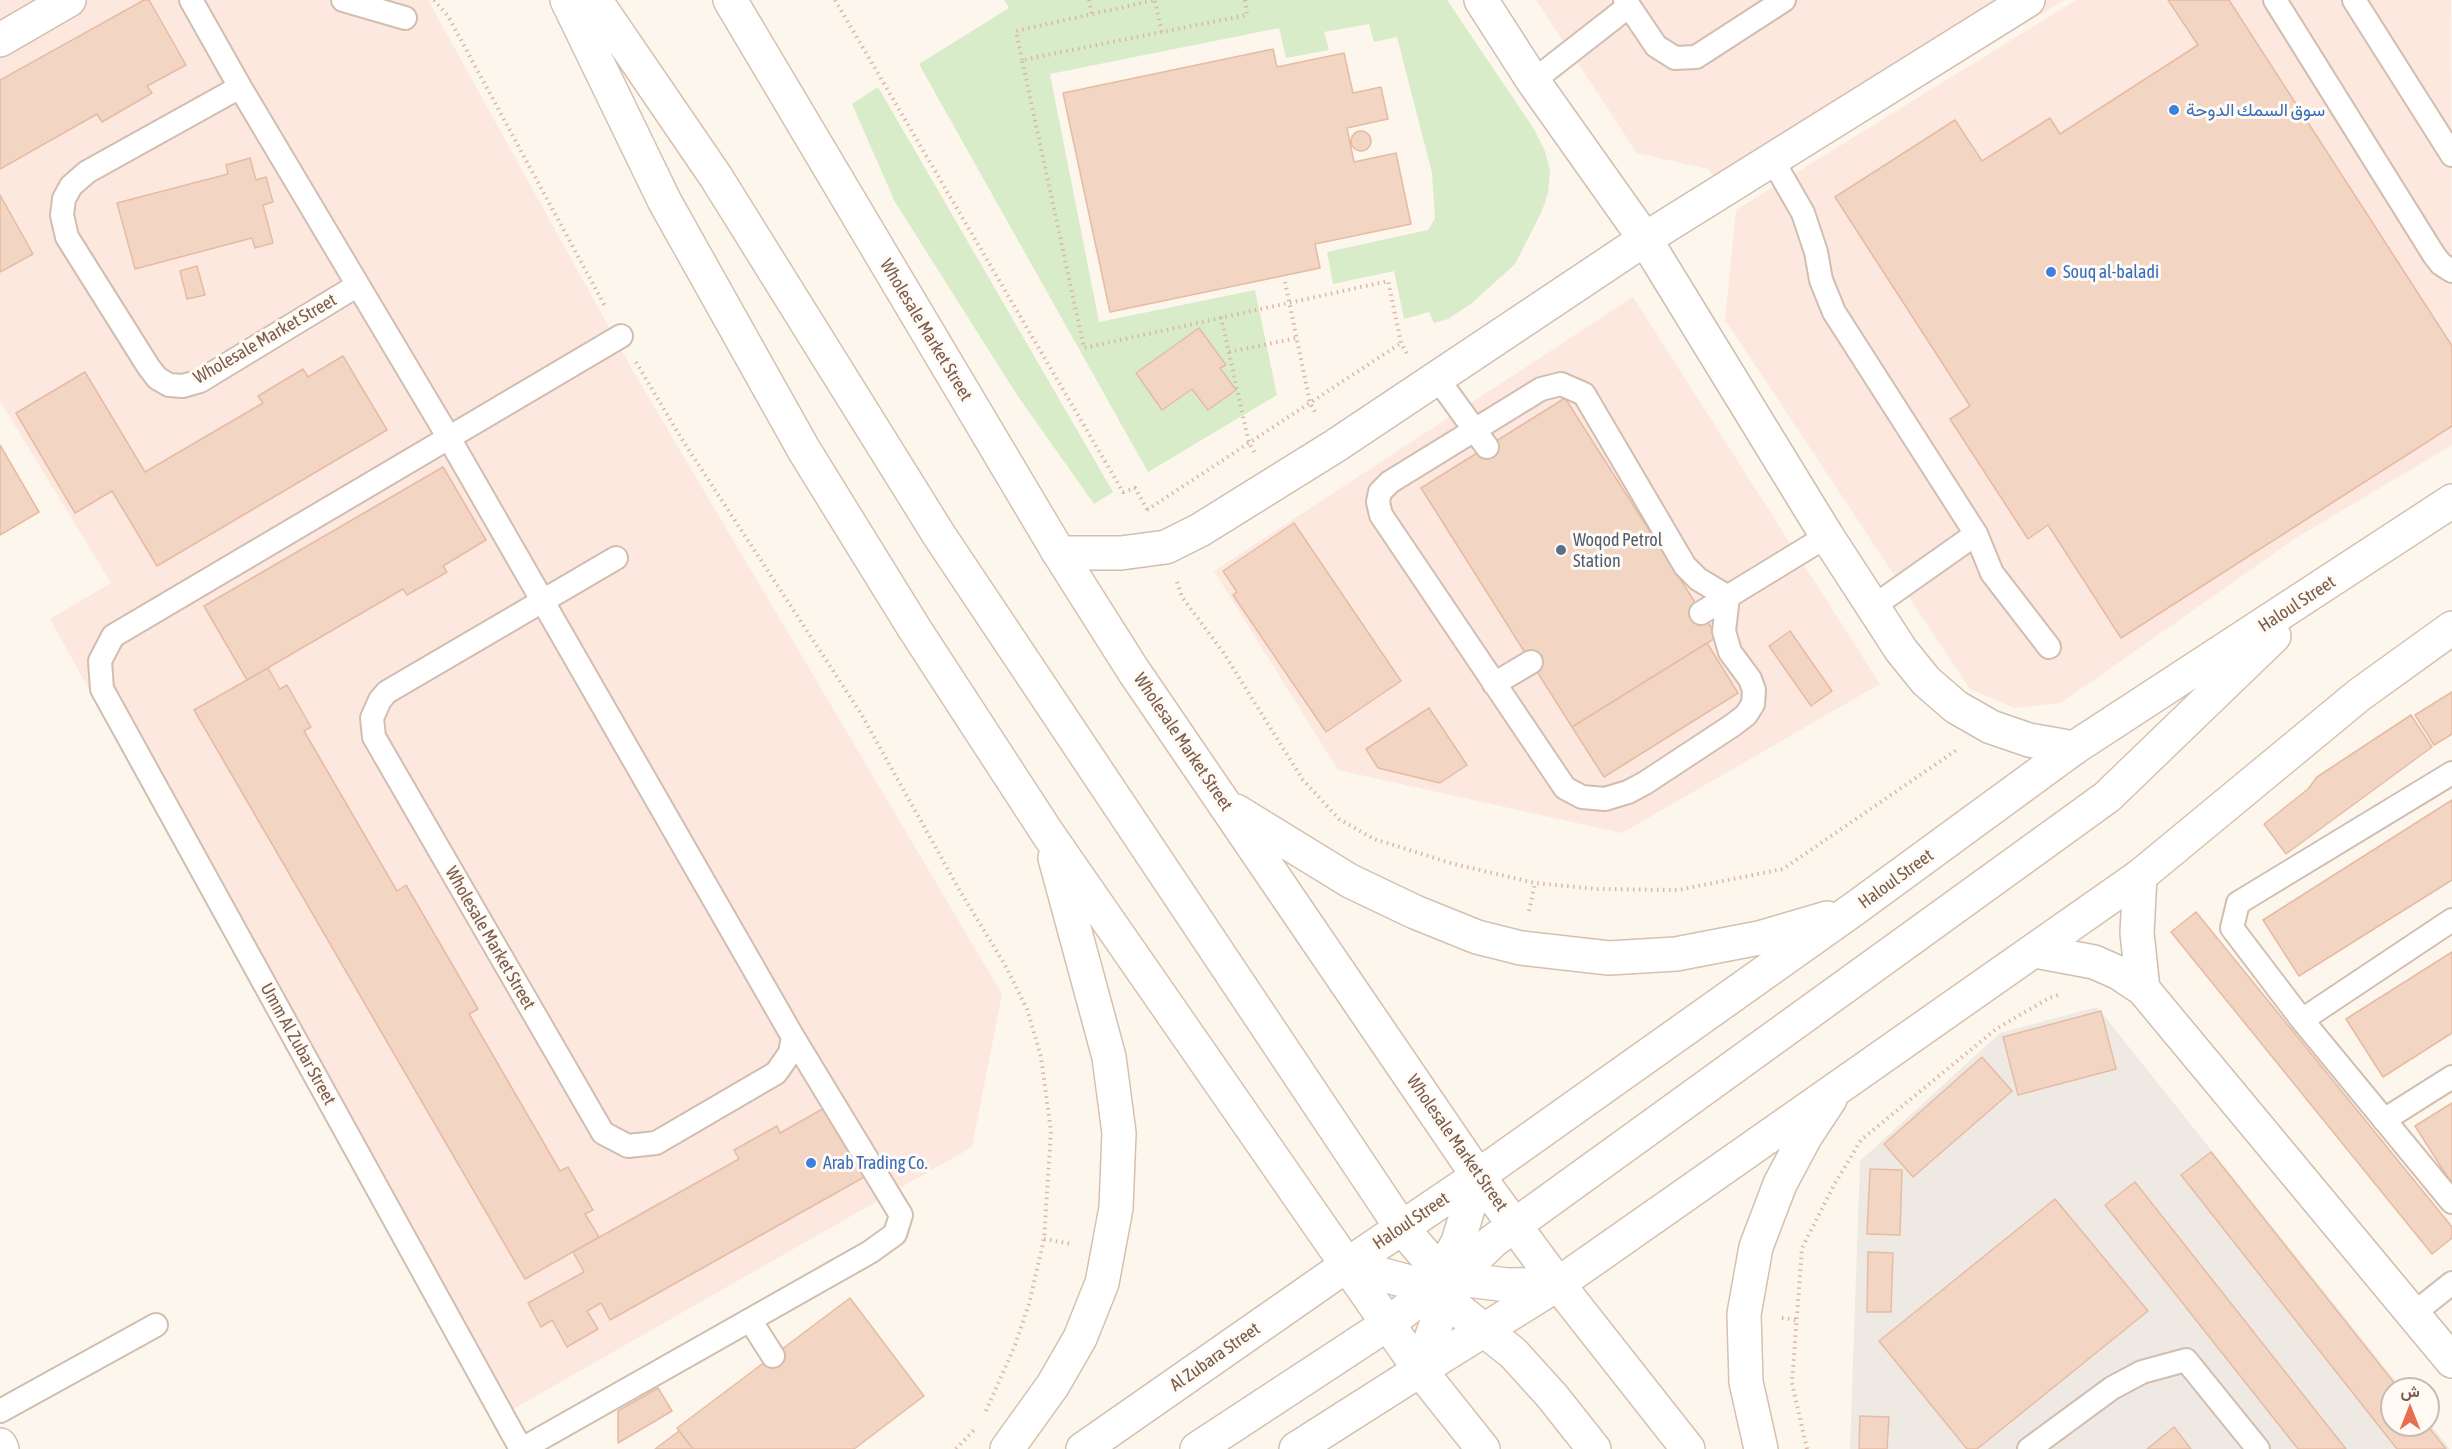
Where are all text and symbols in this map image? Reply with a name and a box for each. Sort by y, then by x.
place label: سوق السمك الدوحة [2186,99,2325,121]
marker: سوق السمك الدوحة [2167,103,2181,117]
street label: Wholesale Market Street [875,255,977,405]
place label: Souq al-baladi [2063,261,2159,283]
marker: Souq al-baladi [2044,265,2058,279]
street label: Wholesale Market Street [190,289,340,389]
place label: Woqod Petrol Station [1573,529,1662,572]
marker: Woqod Petrol Station [1554,543,1568,557]
street label: Haloul Street [2255,571,2339,637]
street label: Wholesale Market Street [1129,669,1237,815]
street label: Haloul Street [1854,845,1938,913]
street label: Wholesale Market Street [440,863,540,1013]
street label: Umm Al Zubar Street [256,979,340,1109]
street label: Wholesale Market Street [1402,1071,1512,1215]
place label: Arab Trading Co. [823,1152,928,1174]
marker: Arab Trading Co. [804,1156,818,1170]
street label: Haloul Street [1369,1188,1453,1254]
street label: Al Zubara Street [1166,1318,1264,1396]
north arrow [2380,1377,2440,1437]
text: ش [2400,1382,2420,1400]

